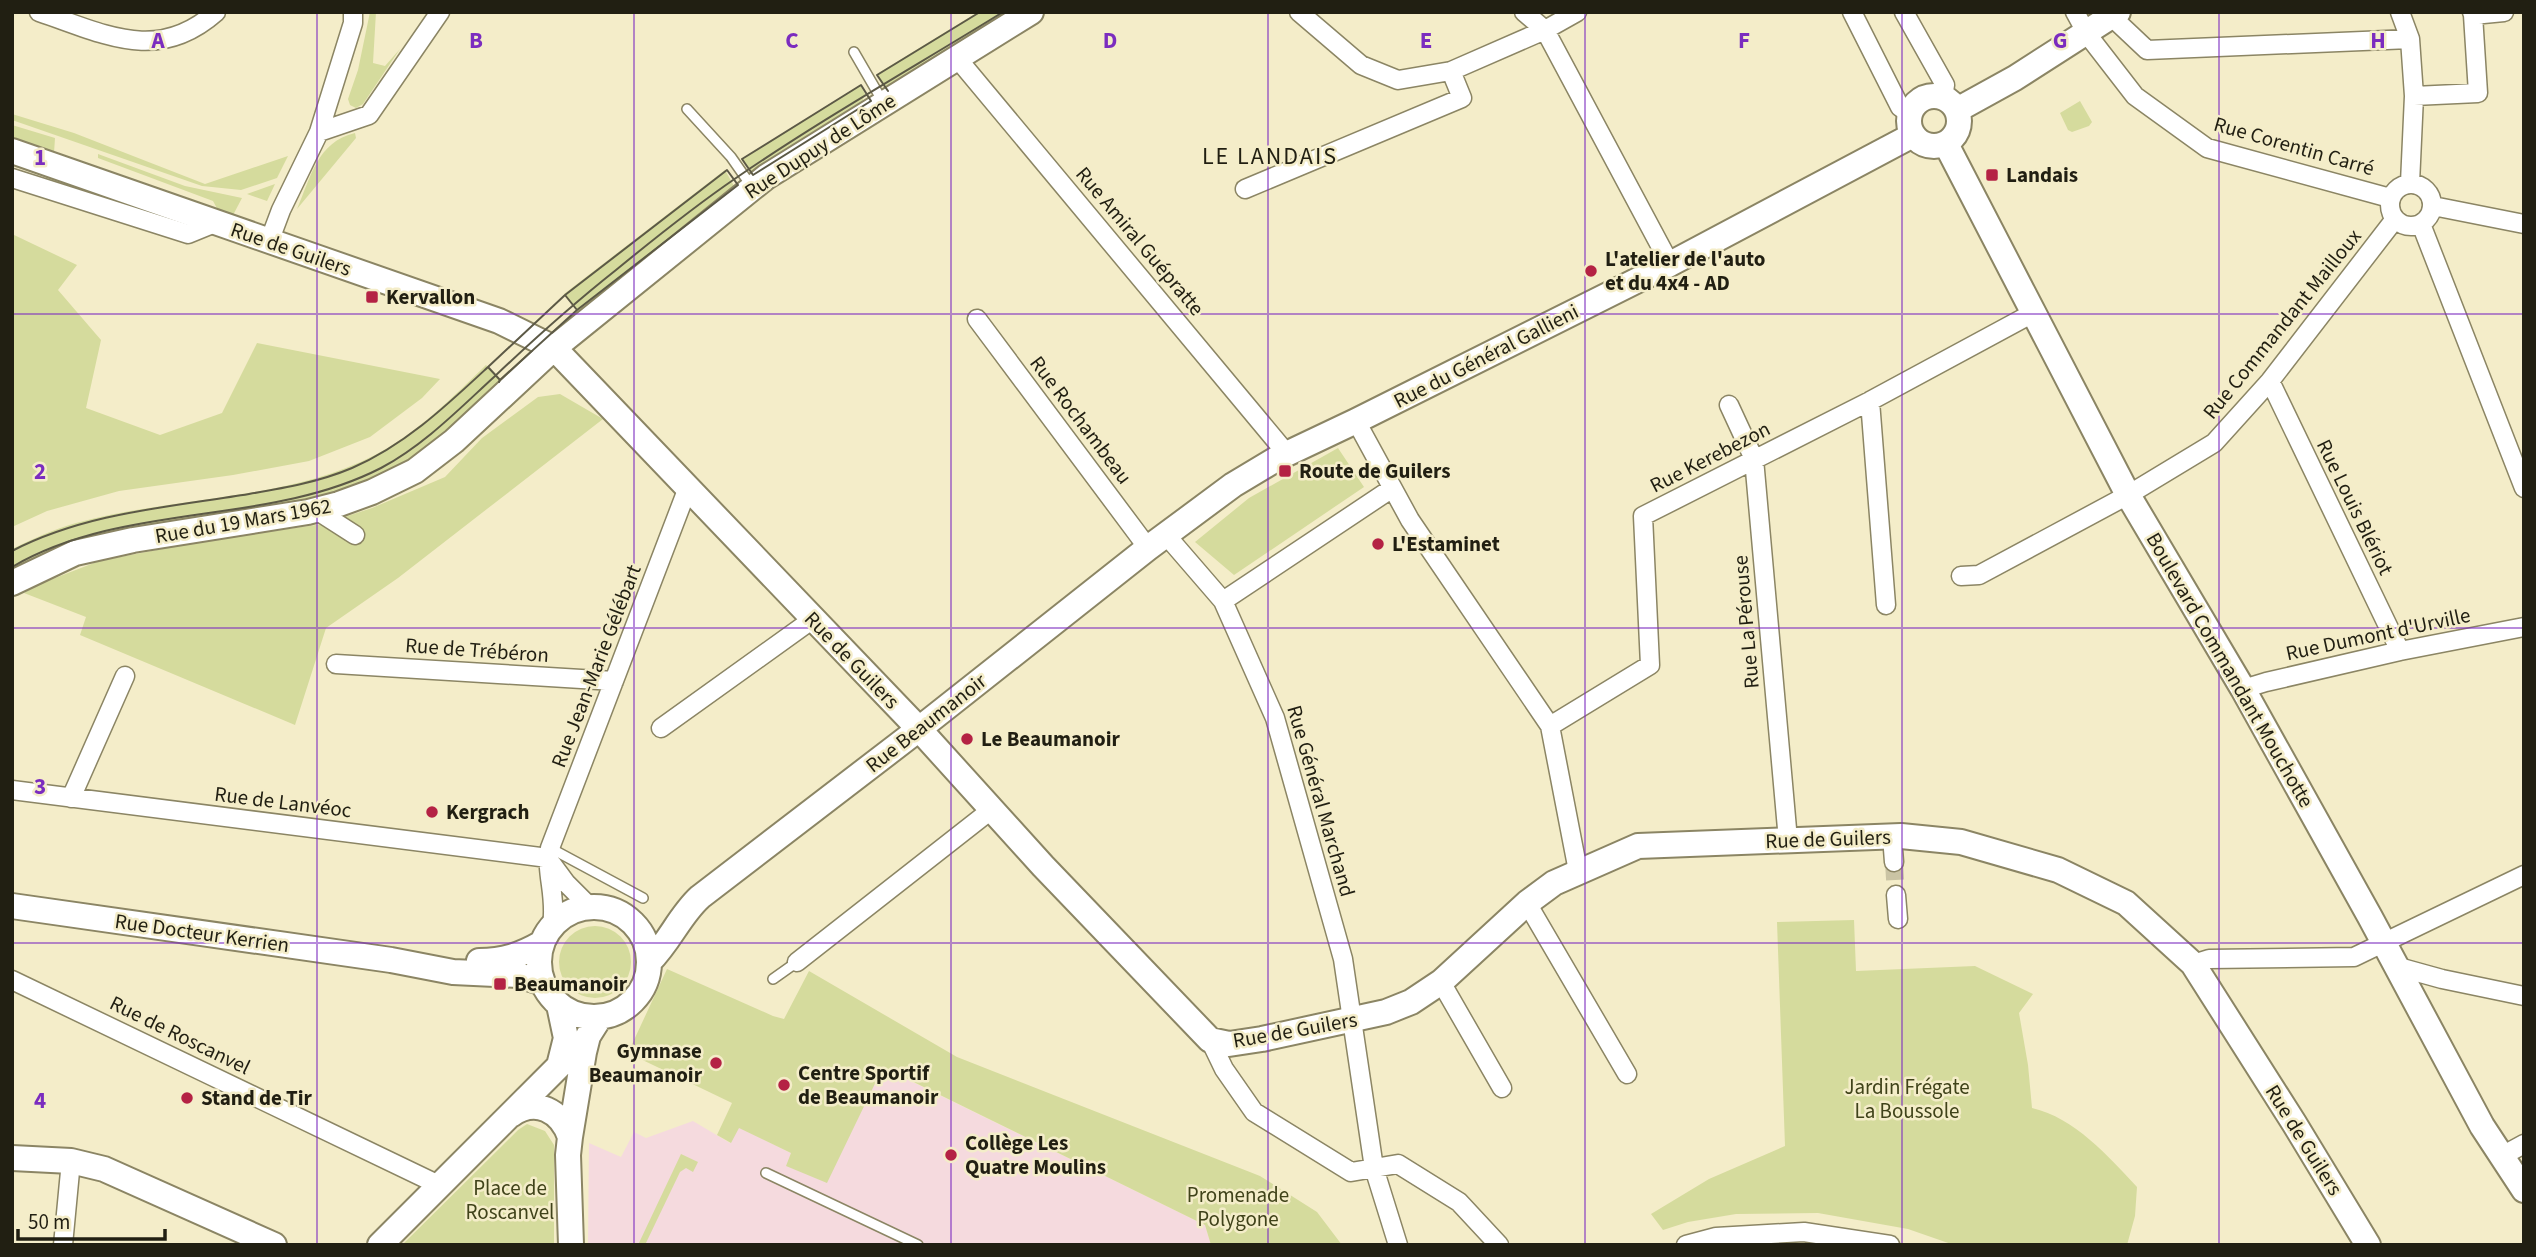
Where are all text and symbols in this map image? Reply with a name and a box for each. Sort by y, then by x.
text: A [150,24,165,57]
text: B [469,24,483,57]
text: C [785,24,799,57]
text: D [1103,24,1117,57]
text: E [1420,24,1432,57]
text: F [1738,24,1750,57]
text: G [2053,24,2067,57]
text: H [2370,24,2386,57]
street label: Rue Dupuy de Lôme [739,86,901,206]
street label: Rue Corentin Carré [2210,109,2378,183]
district label: LE LANDAIS [1202,139,1338,174]
text: 1 [34,141,46,174]
street label: Rue Amiral Guépratte [1069,160,1211,322]
place label: Landais [2006,160,2078,190]
marker: Landais [1984,167,2000,183]
street label: Rue de Guilers [227,214,355,284]
street label: Rue Commandant Mailloux [2196,222,2369,426]
place label: L'atelier de l'auto et du 4x4 - AD [1605,244,1765,298]
marker: L'atelier de l'auto et du 4x4 - AD [1583,263,1599,279]
place label: Kervallon [386,282,475,312]
marker: Kervallon [364,289,380,305]
street label: Rue du Général Gallieni [1388,296,1584,416]
street label: Rue Rochambeau [1023,350,1139,490]
street label: Rue Kerebezon [1645,414,1775,500]
street label: Rue Louis Blériot [2309,434,2401,580]
text: 2 [34,455,46,488]
place label: Route de Guilers [1299,456,1451,486]
marker: Route de Guilers [1277,463,1293,479]
street label: Rue du 19 Mars 1962 [153,491,333,551]
street label: Boulevard Commandant Mouchotte [2139,527,2321,813]
place label: L'Estaminet [1392,529,1500,559]
marker: L'Estaminet [1370,536,1386,552]
street label: Rue La Pérouse [1725,554,1767,690]
street label: Rue Jean-Marie Gélébart [543,560,649,772]
street label: Rue Dumont d'Urville [2283,600,2473,668]
street label: Rue de Guilers [798,604,907,716]
street label: Rue de Trébéron [404,630,550,670]
street label: Rue Beaumanoir [859,666,993,780]
street label: Rue Général Marchand [1279,702,1363,900]
place label: Le Beaumanoir [981,724,1121,754]
marker: Le Beaumanoir [959,731,975,747]
text: 3 [34,770,46,803]
street label: Rue de Lanvéoc [213,779,354,825]
place label: Kergrach [446,797,529,827]
marker: Kergrach [424,804,440,820]
street label: Rue de Guilers [1765,822,1891,856]
street label: Rue Docteur Kerrien [113,906,291,960]
place label: Beaumanoir [514,969,628,999]
marker: Beaumanoir [492,976,508,992]
street label: Rue de Roscanvel [105,988,255,1082]
street label: Rue de Guilers [1231,1004,1360,1056]
place label: Gymnase Beaumanoir [589,1036,703,1090]
marker: Gymnase Beaumanoir [708,1055,724,1071]
place label: Centre Sportif de Beaumanoir [798,1058,939,1112]
park label: Jardin Frégate La Boussole [1844,1072,1970,1126]
marker: Centre Sportif de Beaumanoir [776,1077,792,1093]
street label: Rue de Guilers [2258,1079,2350,1201]
place label: Stand de Tir [201,1083,313,1113]
text: 4 [34,1084,46,1117]
marker: Stand de Tir [179,1090,195,1106]
place label: Collège Les Quatre Moulins [965,1128,1106,1182]
marker: Collège Les Quatre Moulins [943,1147,959,1163]
park label: Place de Roscanvel [466,1173,554,1227]
park label: Promenade Polygone [1187,1180,1289,1234]
scale bar [18,1198,164,1242]
text: 50 m [28,1207,70,1237]

